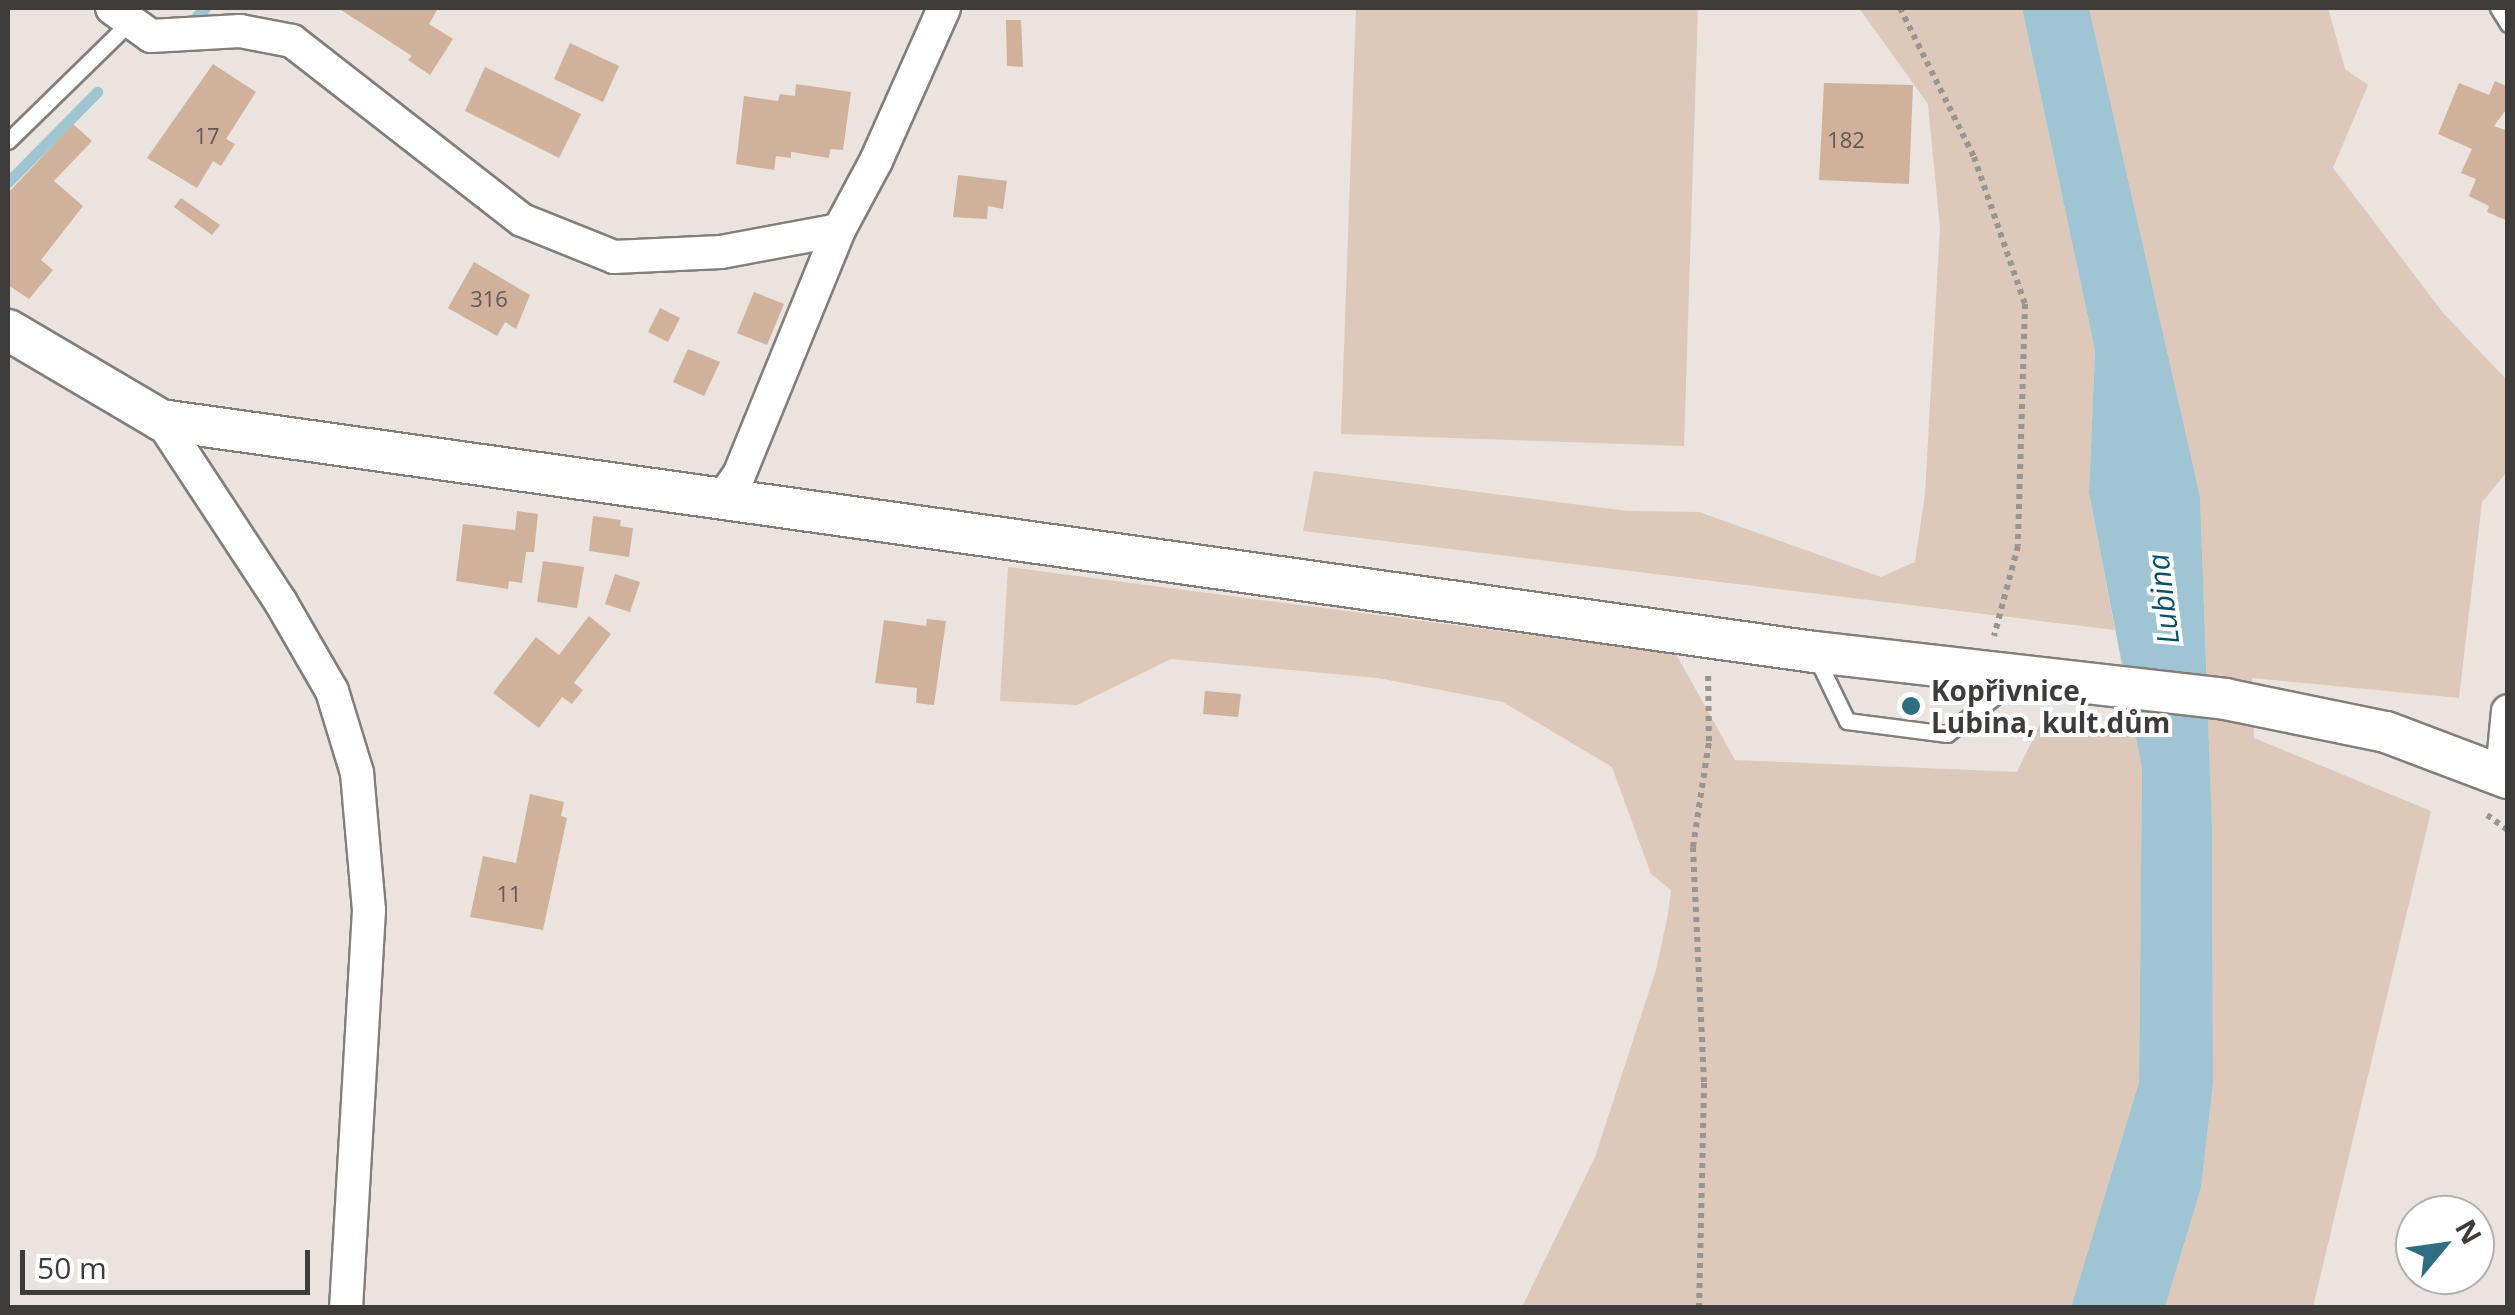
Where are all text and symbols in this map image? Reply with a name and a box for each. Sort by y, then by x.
house number: 17 [194,123,220,149]
house number: 182 [1827,127,1865,153]
house number: 316 [470,286,508,312]
water label: Lubina [2140,552,2186,646]
place label: Kopřivnice, Lubina, kult.dům [1931,673,2170,739]
marker: Kopřivnice, Lubina, kult.dům [1900,695,1922,717]
house number: 11 [496,881,522,907]
north arrow [2395,1195,2495,1295]
text: N [2447,1212,2492,1251]
scale bar [25,1230,315,1292]
text: 50 m [37,1247,107,1288]

